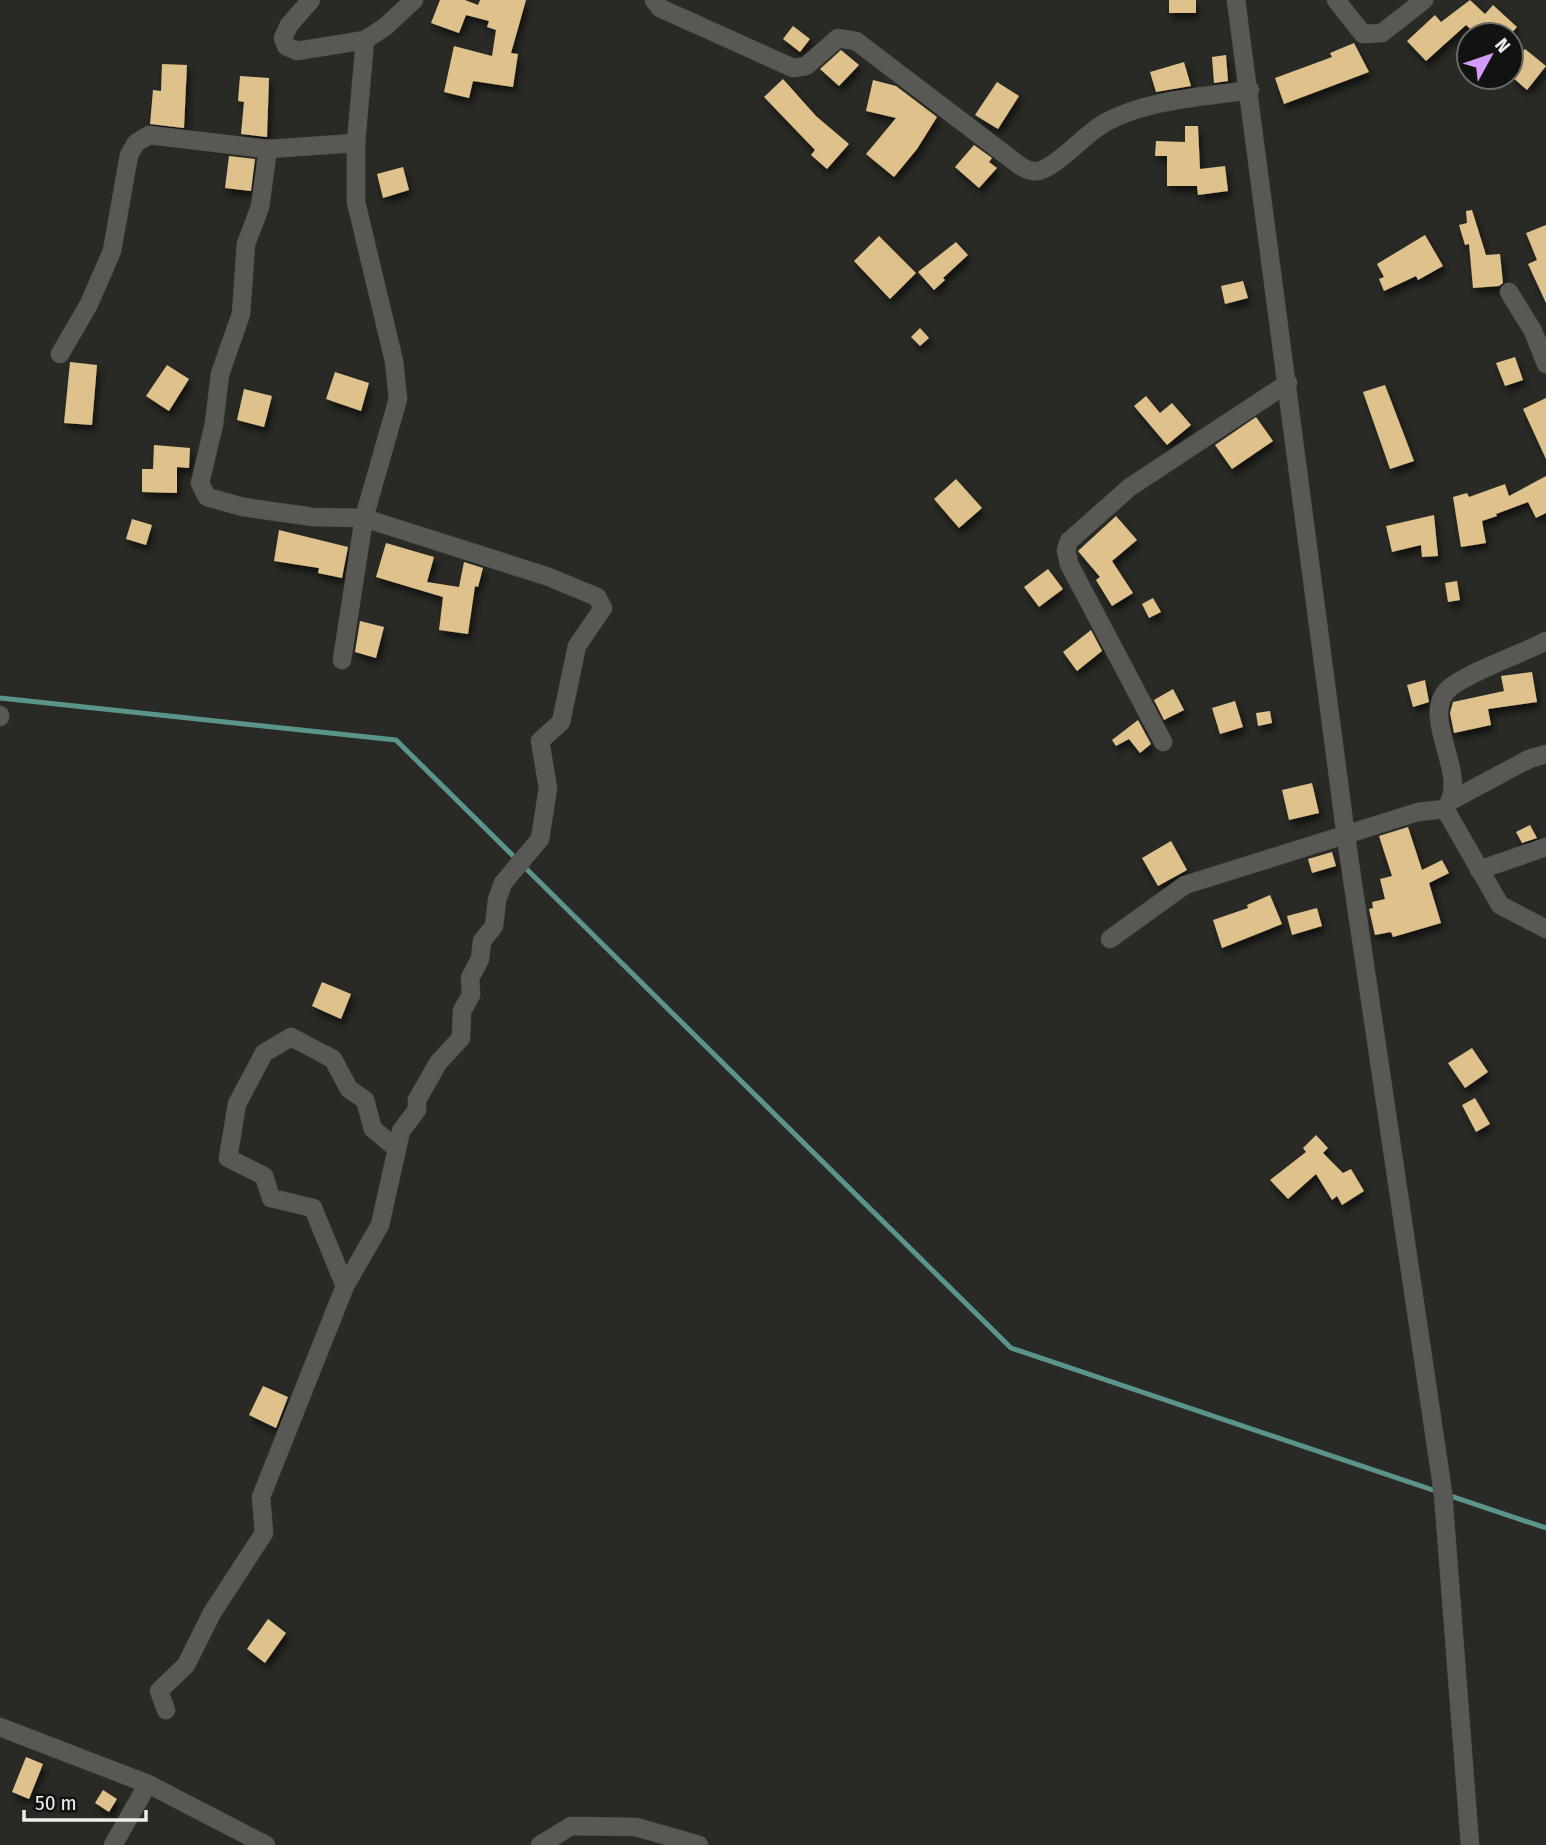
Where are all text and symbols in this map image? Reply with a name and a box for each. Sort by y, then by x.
north arrow [1455,21,1525,91]
text: N [1490,34,1515,57]
scale bar [24,1778,147,1822]
text: 50 m [35,1790,77,1816]

